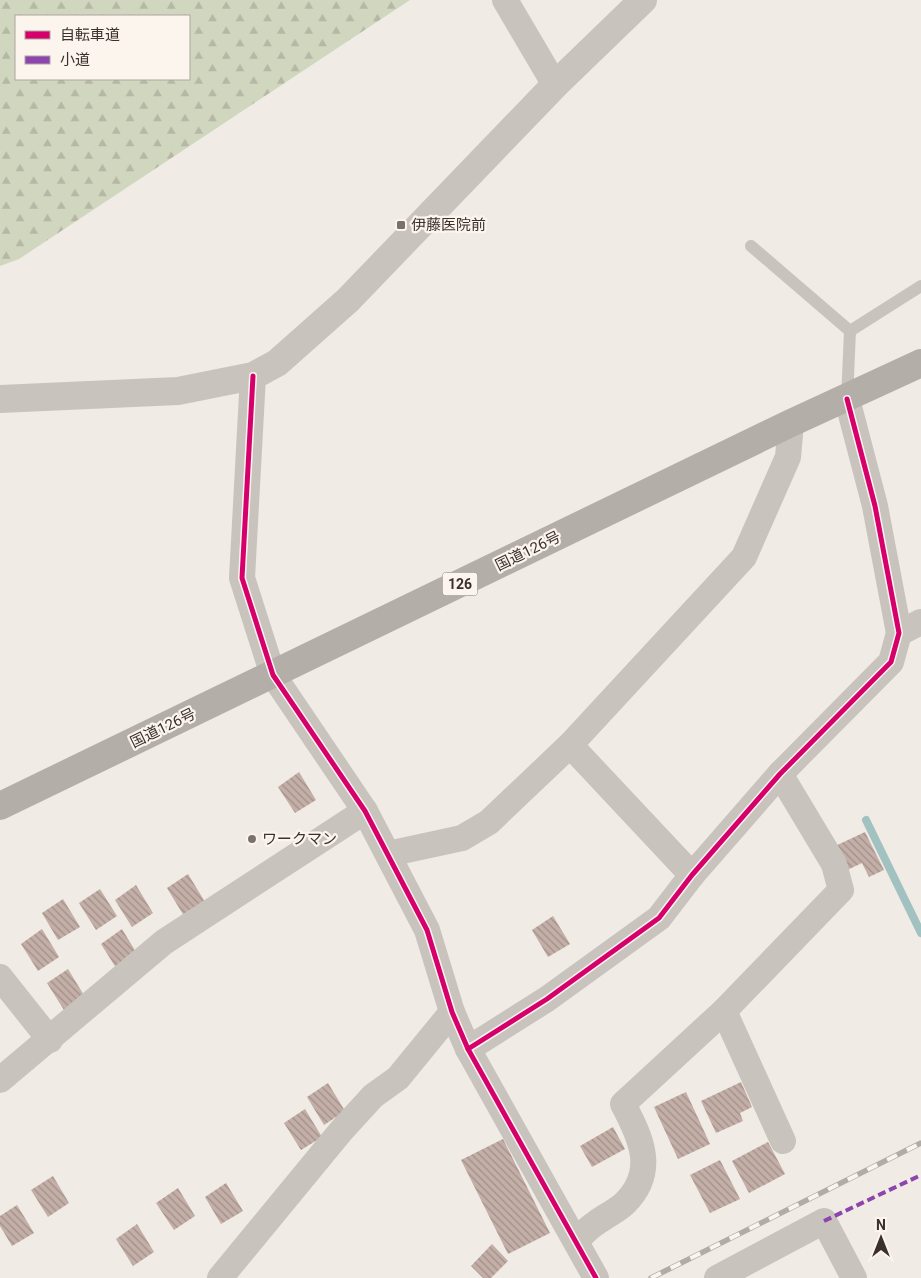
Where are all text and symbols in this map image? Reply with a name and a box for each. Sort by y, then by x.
legend [15,15,190,80]
text: 自転車道 [60,26,120,44]
text: 小道 [60,51,90,69]
place label: 伊藤医院前 [411,216,486,234]
marker: 伊藤医院前 [395,219,407,231]
street label: 国道126号 [492,528,564,574]
road number: 126 [442,572,478,596]
street label: 国道126号 [127,705,199,751]
place label: ワークマン [262,830,337,848]
marker: ワークマン [246,833,258,845]
north arrow [856,1213,906,1263]
text: N [876,1217,886,1233]

